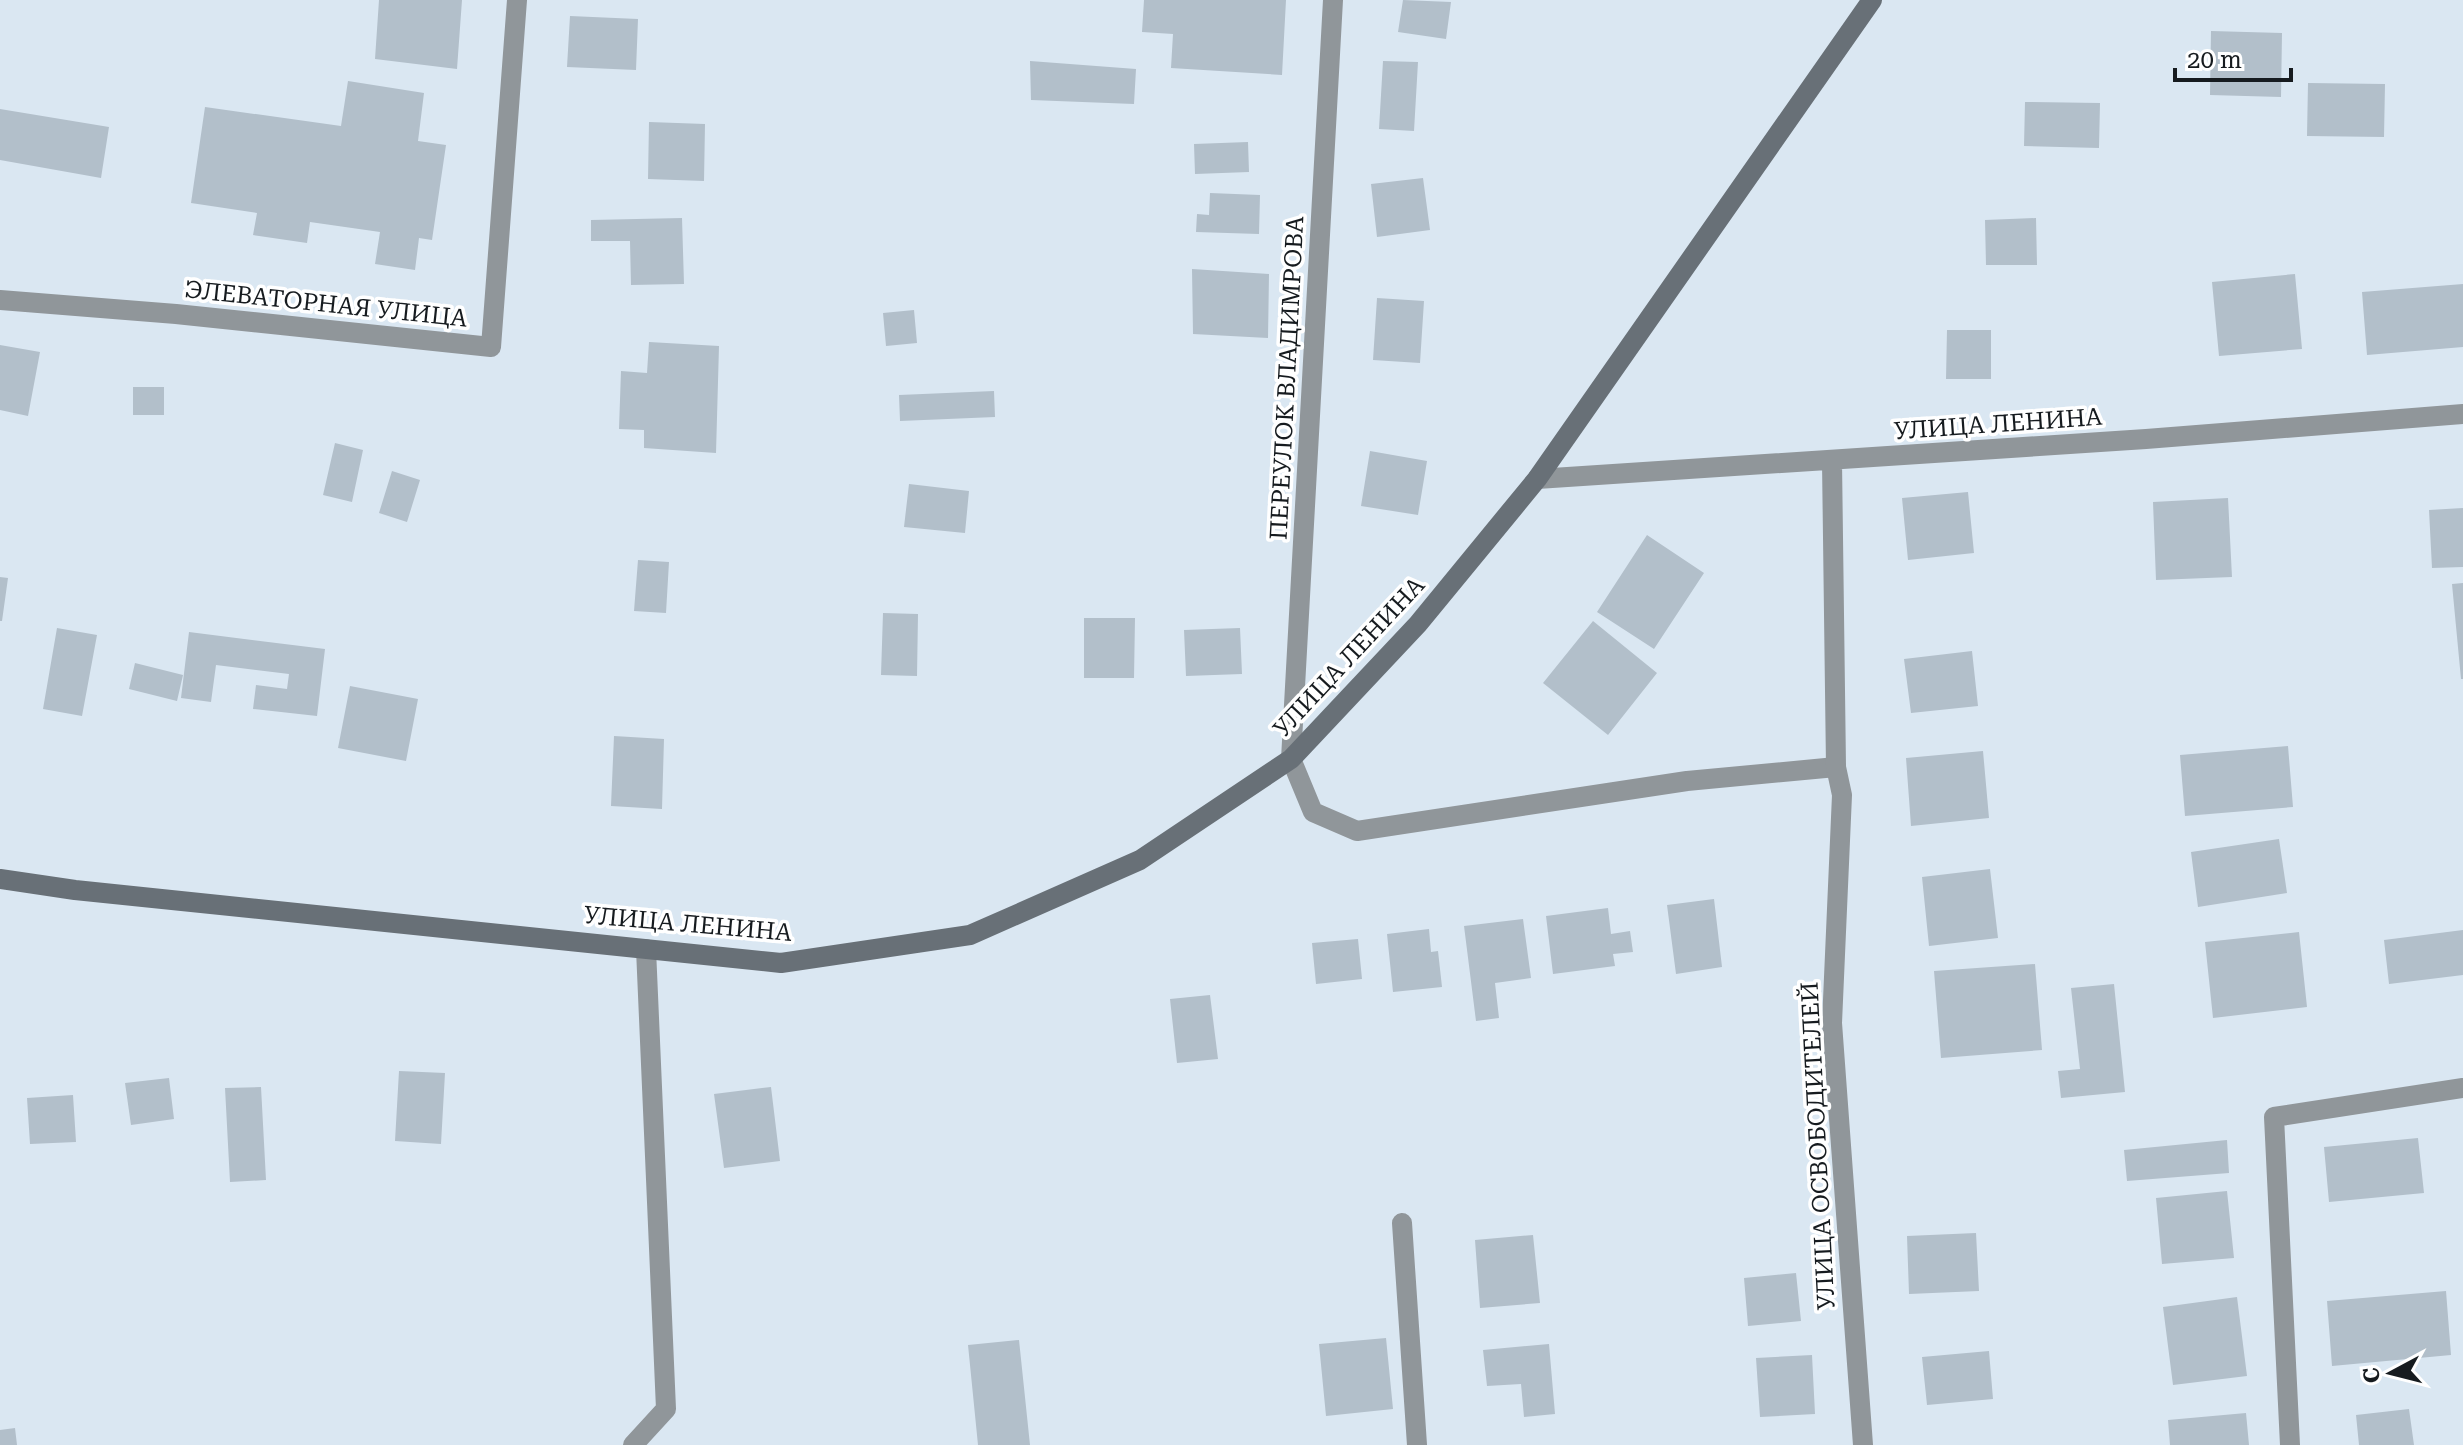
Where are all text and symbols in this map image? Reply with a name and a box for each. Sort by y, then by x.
scale bar [2175,32,2291,82]
text: 20 m [2187,46,2242,74]
street label: ПЕРЕУЛОК ВЛАДИМРОВА [1265,215,1309,541]
street label: ЭЛЕВАТОРНАЯ УЛИЦА [183,275,469,333]
street label: УЛИЦА ЛЕНИНА [1893,403,2103,445]
street label: УЛИЦА ЛЕНИНА [1268,571,1431,743]
street label: УЛИЦА ЛЕНИНА [583,901,793,947]
street label: УЛИЦА ОСВОБОДИТЕЛЕЙ [1794,981,1841,1311]
north arrow [2351,1333,2431,1413]
text: С [2358,1366,2385,1385]

